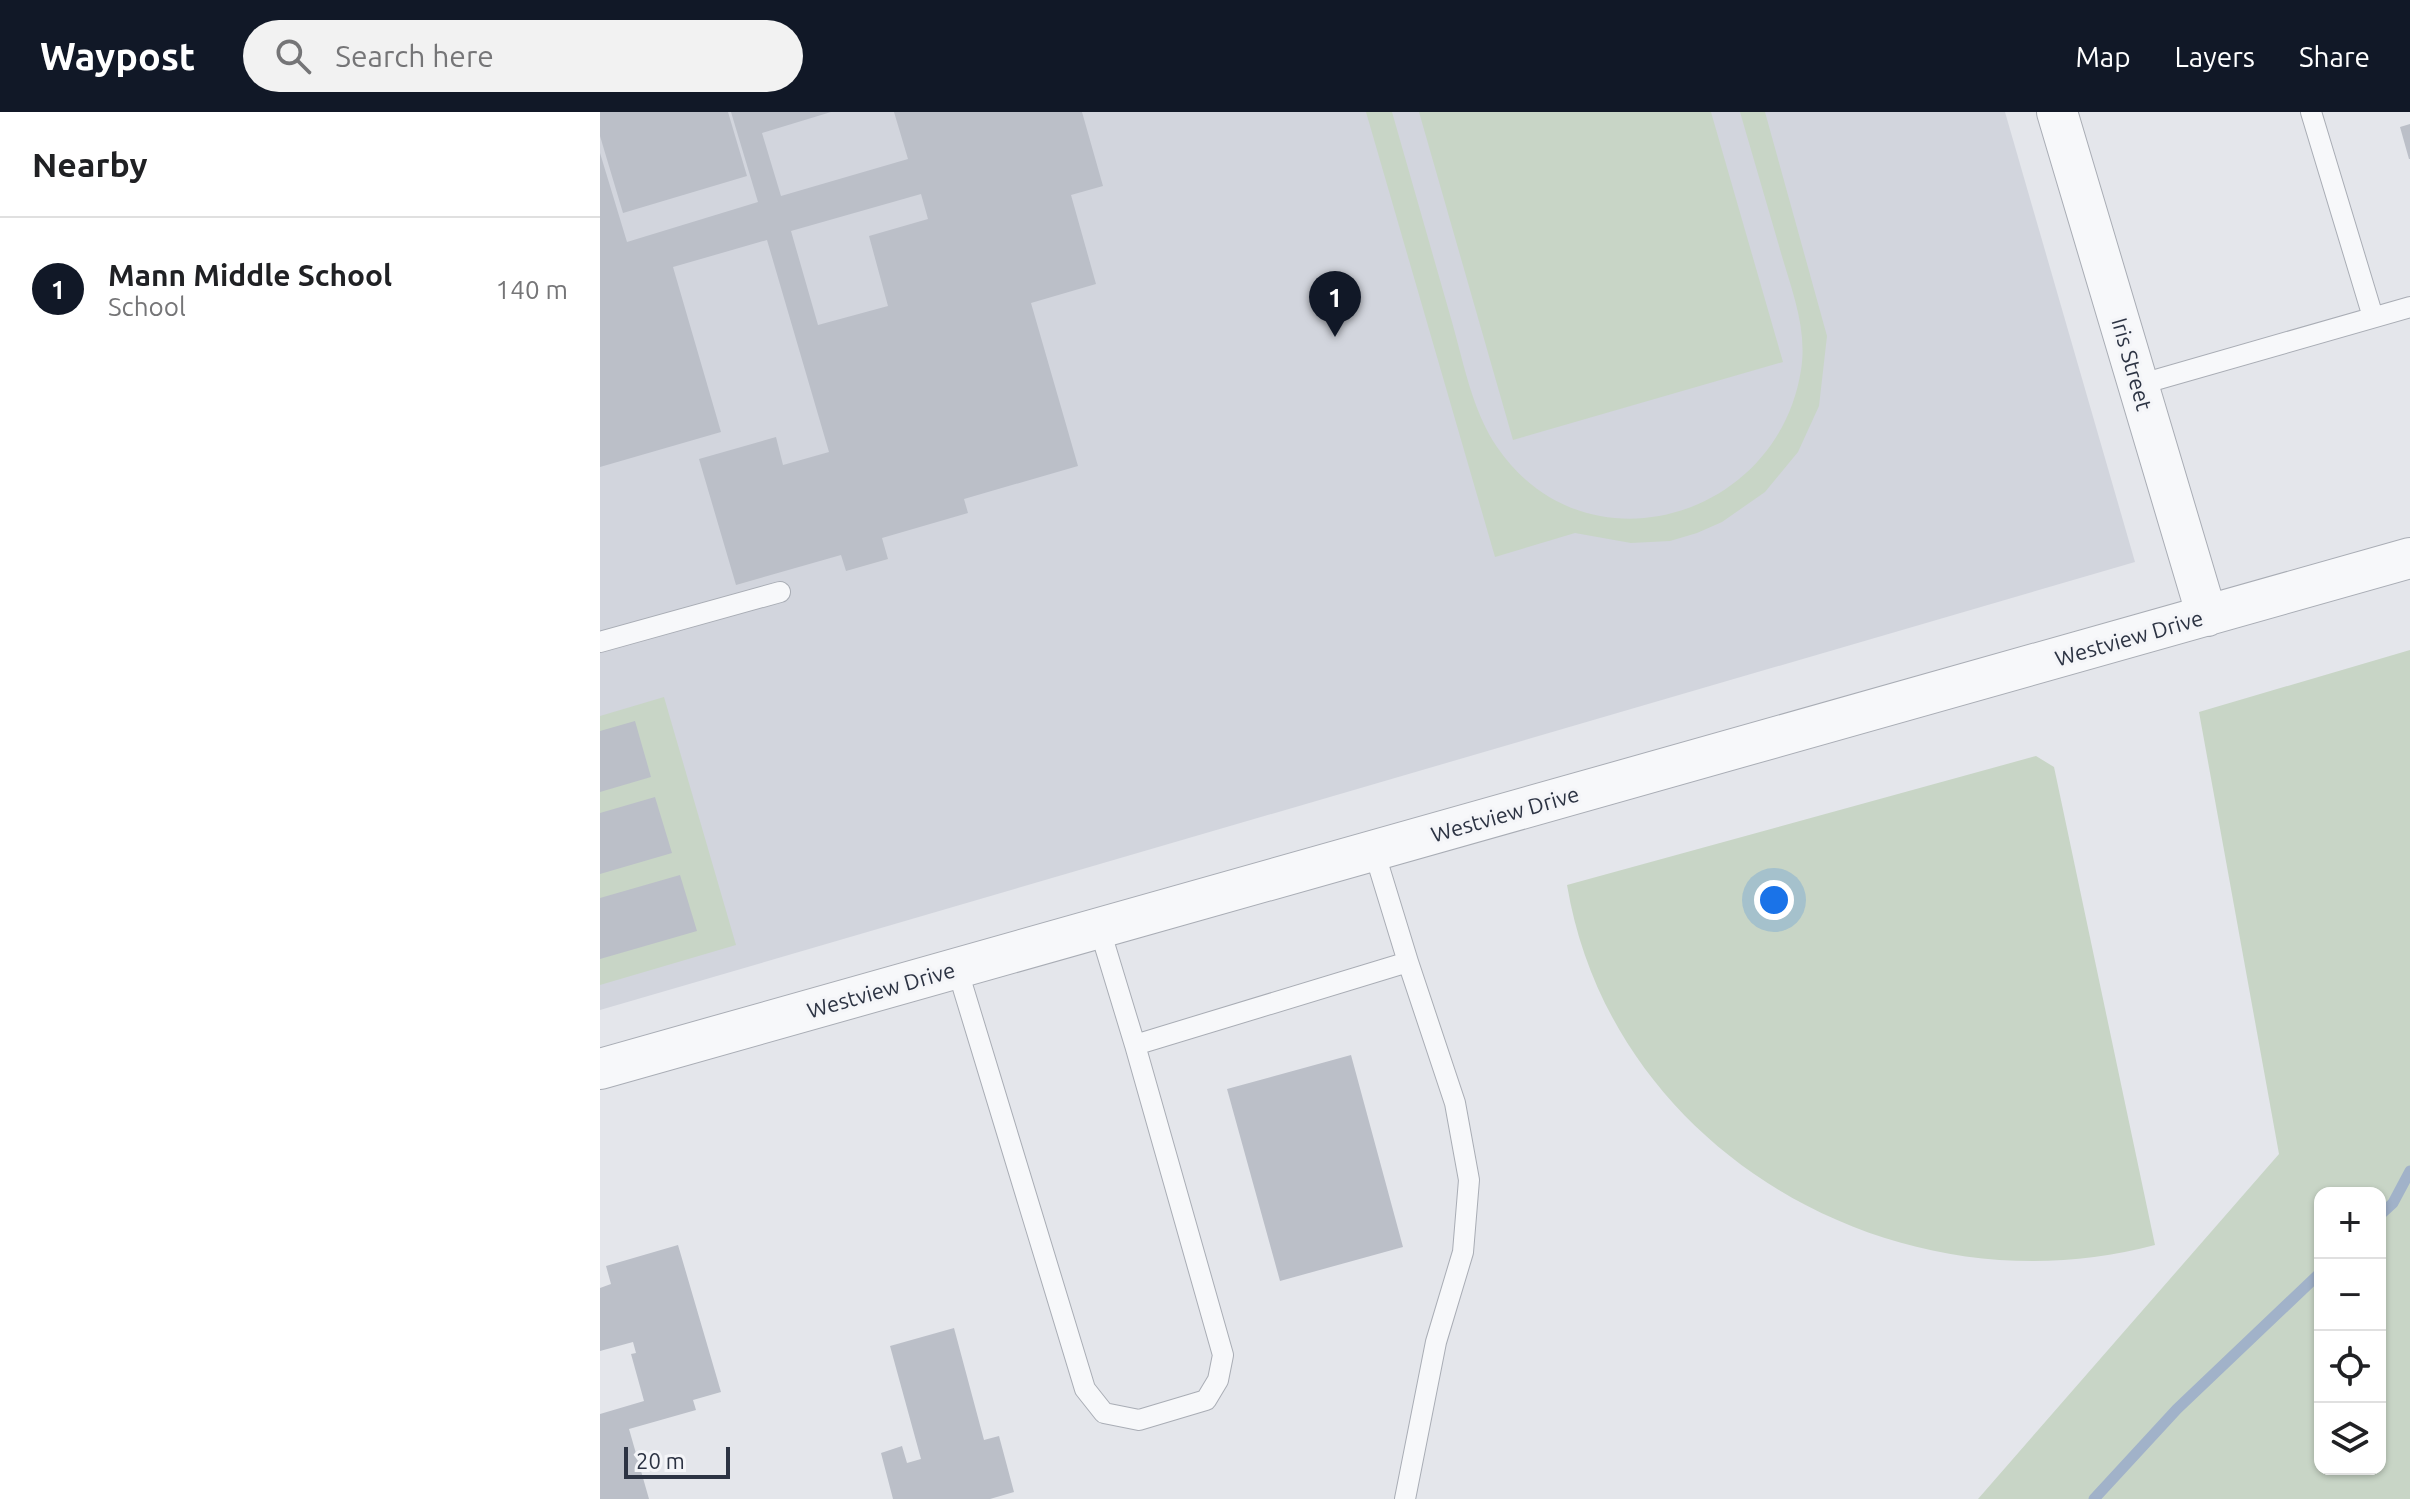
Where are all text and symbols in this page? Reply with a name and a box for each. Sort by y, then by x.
search box [243,20,803,92]
icon: search [271,34,315,78]
text: Waypost [40,35,195,77]
text: Search here [335,39,494,73]
text: Map [2075,41,2131,72]
text: Layers [2175,41,2255,72]
text: Share [2299,41,2370,72]
text: Nearby [32,145,147,183]
text: Mann Middle School [108,258,392,292]
pin: 1 [1309,271,1361,337]
text: 1 [51,275,65,304]
text: 140 m [496,275,568,304]
text: School [108,292,186,321]
street label: Iris Street [2107,315,2158,413]
street label: Westview Drive [2052,604,2206,671]
street label: Westview Drive [1428,780,1582,847]
your location [1754,880,1794,920]
street label: Westview Drive [804,956,958,1023]
map controls [2314,1187,2386,1475]
button: + [2314,1187,2386,1259]
button: − [2314,1259,2386,1331]
button: locate [2314,1331,2386,1403]
button: layers [2314,1403,2386,1475]
scale bar [624,1443,730,1479]
text: 20 m [636,1448,685,1473]

